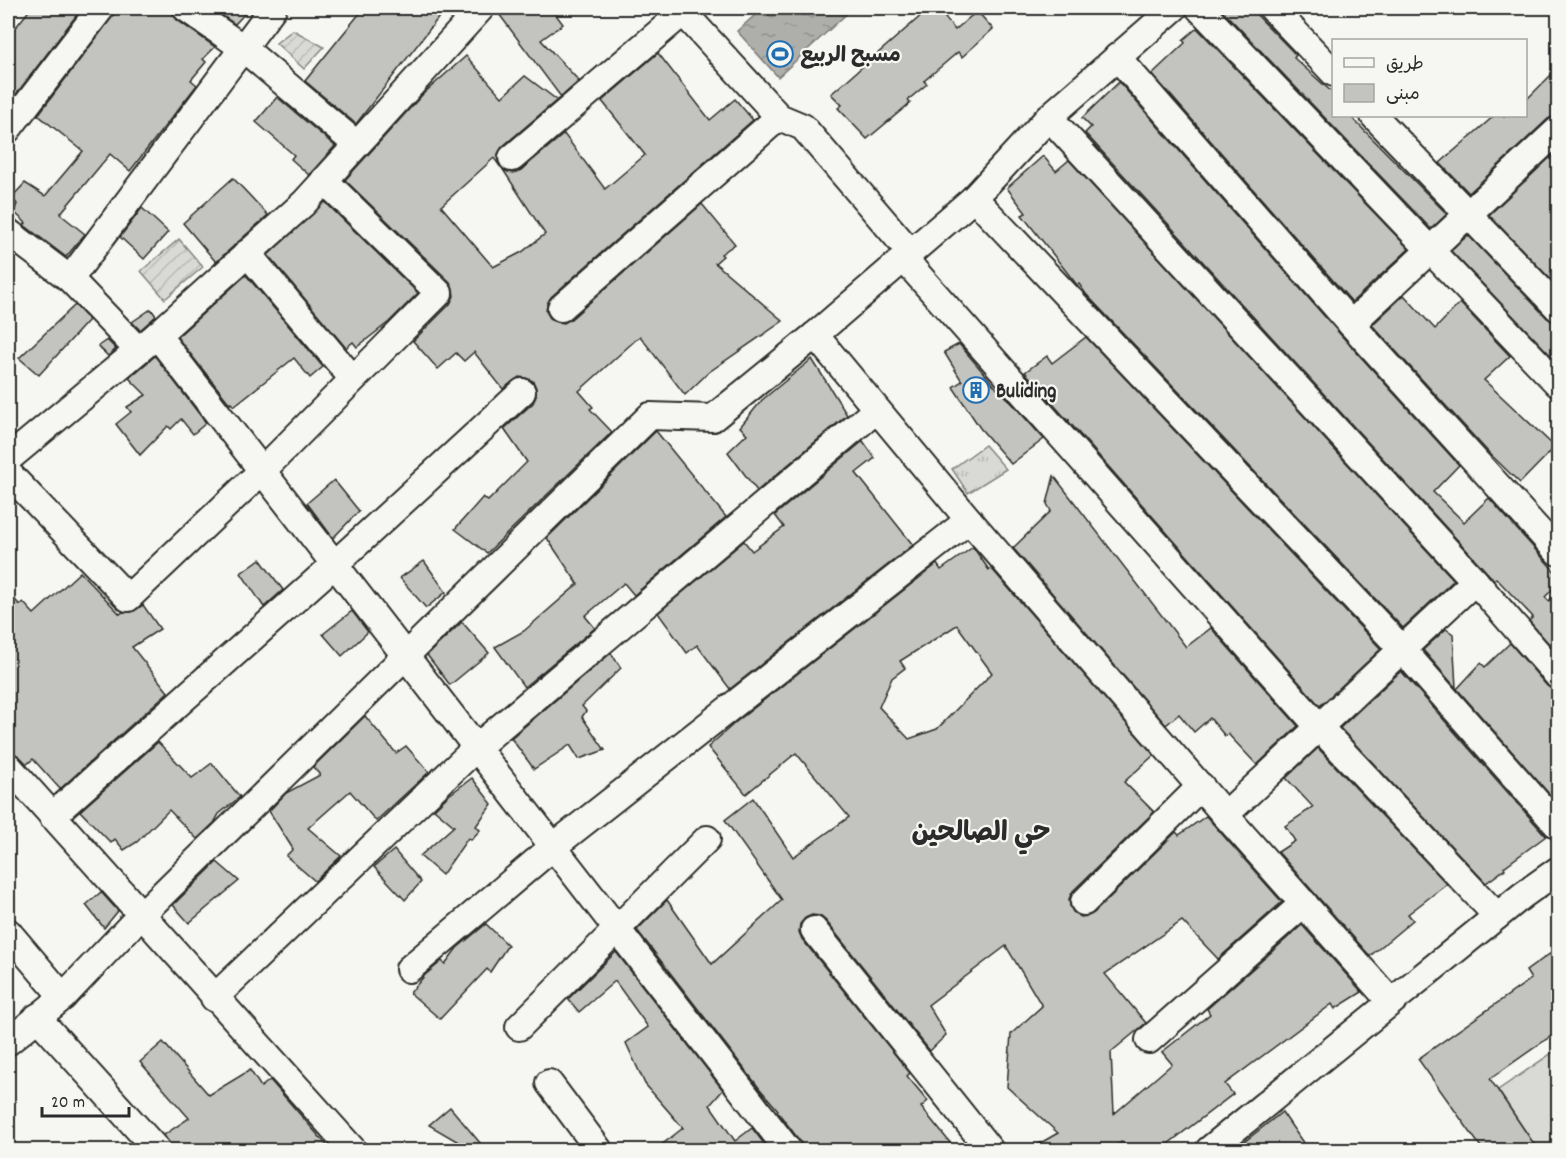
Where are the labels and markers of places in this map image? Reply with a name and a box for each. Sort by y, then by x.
sports icon: مسبح الربيع [765,39,795,69]
place label: مسبح الربيع [800,42,901,72]
building icon: Buliding [961,375,991,405]
place label: Buliding [996,378,1056,408]

